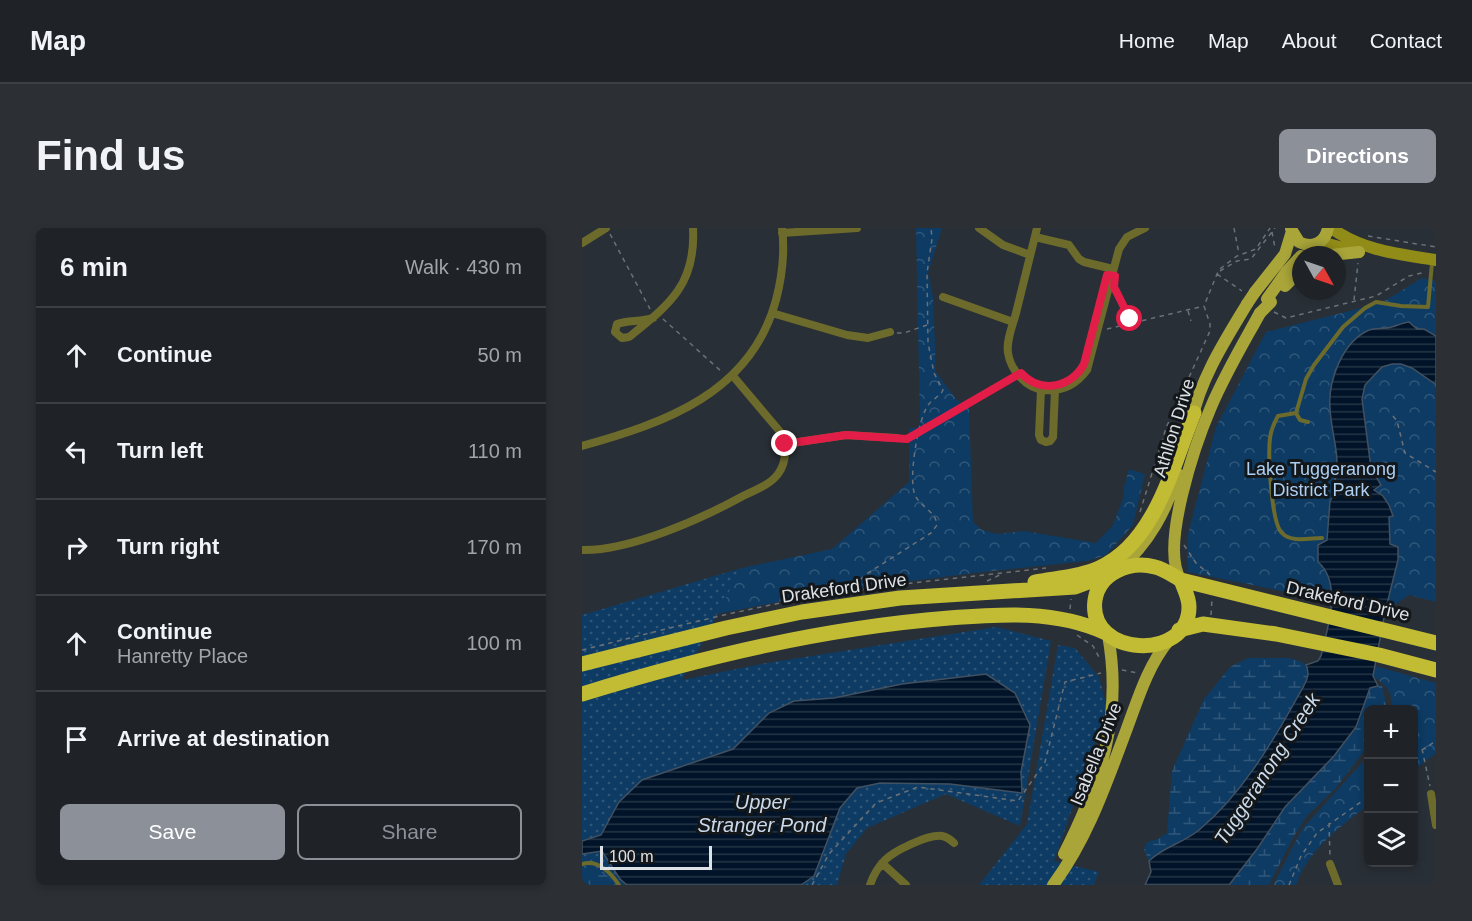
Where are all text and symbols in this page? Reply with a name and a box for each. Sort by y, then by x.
text: Map [30,25,86,56]
text: Home [1119,29,1175,52]
text: Map [1208,29,1249,52]
text: About [1282,29,1337,52]
text: Contact [1370,29,1442,52]
button: Directions [1279,129,1436,183]
text: Find us [36,132,185,179]
north arrow [1292,246,1346,300]
text: 6 min [60,252,128,282]
text: Walk · 430 m [405,256,522,278]
route start [1116,305,1142,331]
icon: ahead [60,339,93,372]
text: Continue [117,342,212,367]
text: 50 m [478,344,522,366]
street label: Athllon Drive [1150,376,1198,480]
route end [771,430,797,456]
icon: left [60,435,93,468]
text: Turn left [117,438,203,463]
text: 110 m [468,440,522,462]
park label: Lake Tuggeranong District Park [1246,459,1396,500]
icon: right [60,531,93,564]
text: Turn right [117,534,219,559]
text: 170 m [466,536,522,558]
street label: Drakeford Drive [780,569,908,607]
street label: Drakeford Drive [1284,577,1412,625]
text: Continue [117,619,212,644]
icon: ahead [60,627,93,660]
text: 100 m [466,632,522,654]
text: Hanretty Place [117,645,248,667]
water label: Tuggeranong Creek [1210,688,1325,849]
street label: Isabella Drive [1066,700,1126,808]
map controls [1364,705,1418,867]
button: + [1364,705,1418,759]
icon: arrive [60,723,93,756]
text: Arrive at destination [117,726,330,751]
button: − [1364,759,1418,813]
water label: Upper Stranger Pond [698,791,827,836]
button: Save [60,804,285,860]
button: Share [297,804,522,860]
button: layers [1364,813,1418,867]
scale bar [600,843,712,870]
text: 100 m [609,848,653,865]

